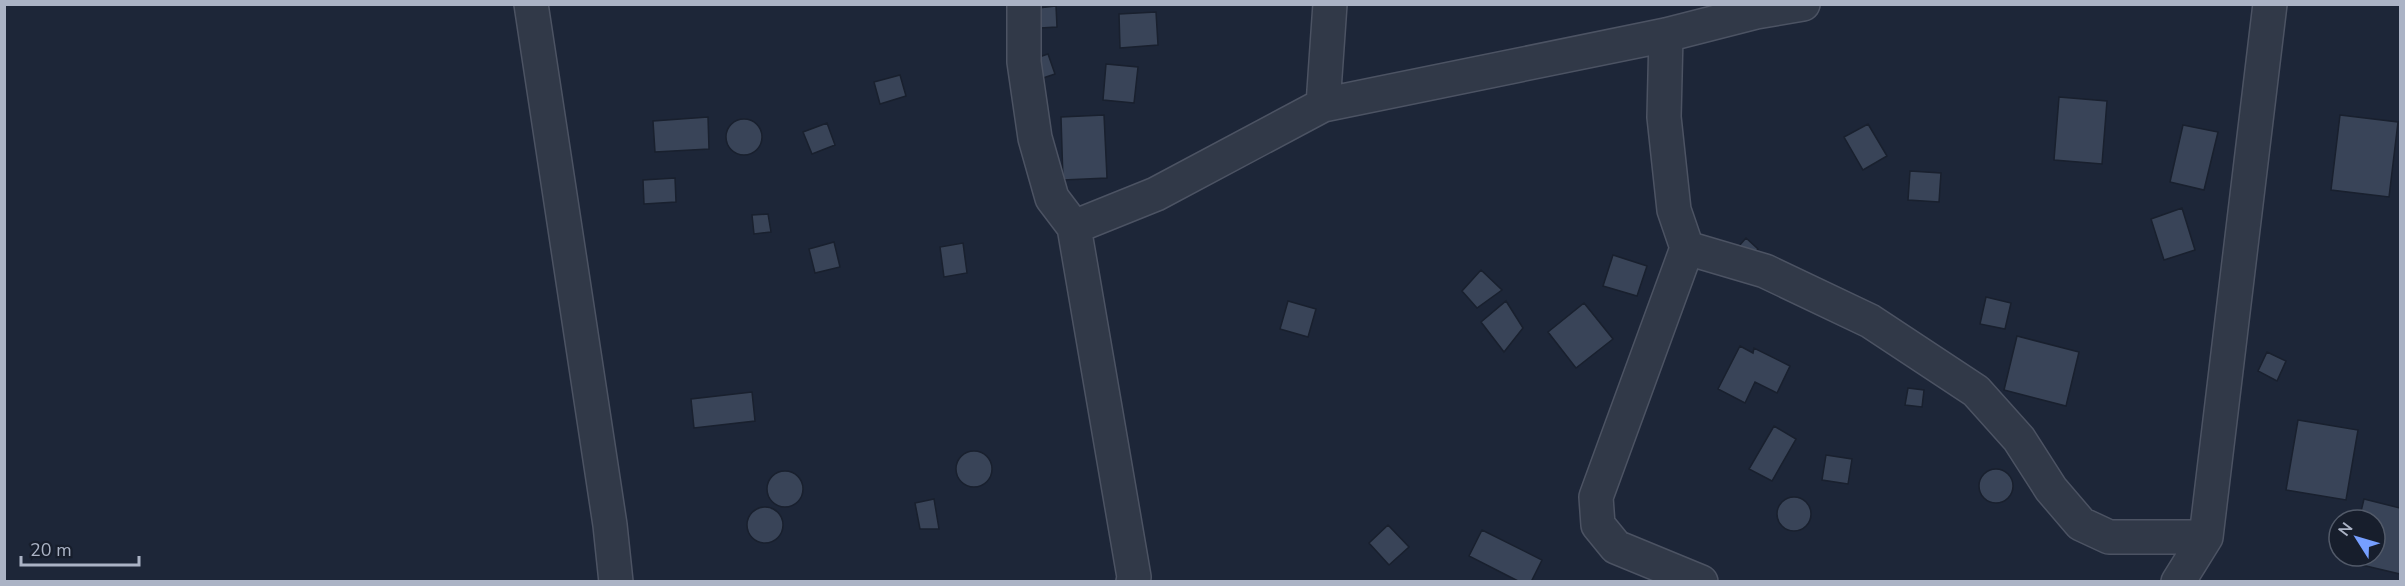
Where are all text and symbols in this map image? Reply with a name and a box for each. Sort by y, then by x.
north arrow [2327,508,2387,568]
text: N [2333,518,2358,541]
scale bar [21,529,140,567]
text: 20 m [30,538,72,562]

